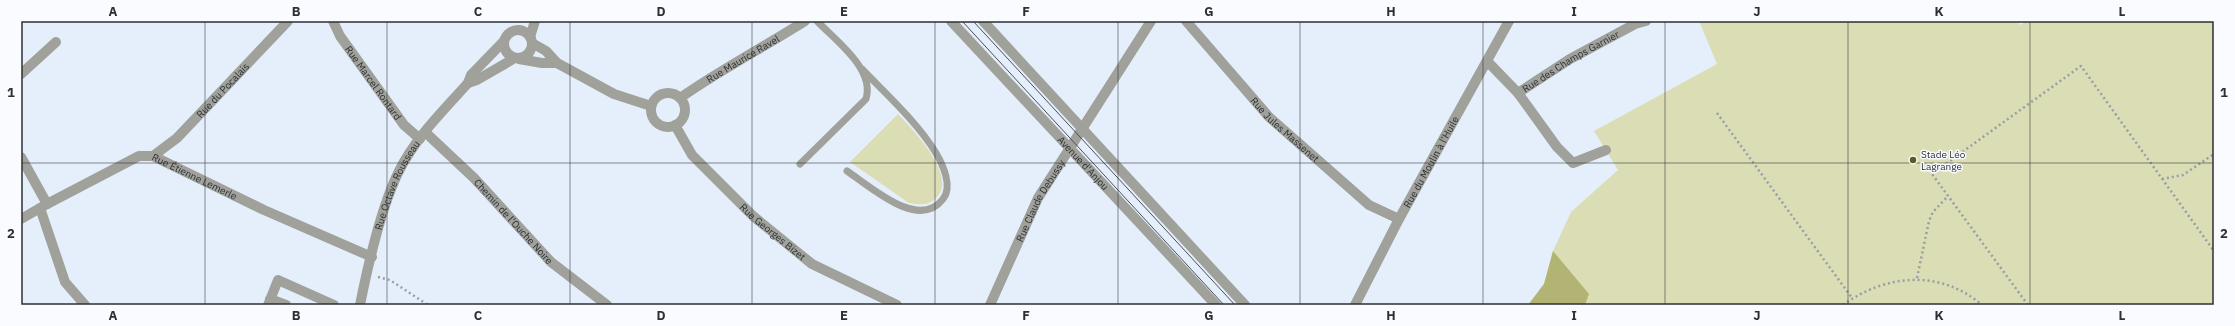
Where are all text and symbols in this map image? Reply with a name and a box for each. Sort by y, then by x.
text: A [109,3,118,20]
text: B [292,3,301,20]
text: C [474,3,483,20]
text: D [656,3,666,20]
text: E [840,3,848,20]
text: F [1022,3,1030,20]
text: G [1204,3,1214,20]
text: H [1386,3,1396,20]
text: I [1571,3,1577,20]
text: J [1753,3,1761,20]
text: K [1934,3,1944,20]
text: L [2119,3,2126,20]
street label: Rue des Champs Garnier [1520,28,1622,96]
street label: Rue Maurice Ravel [704,32,782,86]
street label: Rue Marcel Rontard [342,43,404,123]
street label: Rue du Pocalais [194,60,252,121]
text: 1 [7,84,15,101]
text: 1 [2220,84,2228,101]
street label: Rue Jules Massenet [1248,94,1322,165]
street label: Rue du Moulin à l'Huile [1401,113,1462,210]
street label: Avenue d'Anjou [1055,133,1111,193]
street label: Rue Octave Rousseau [372,138,423,232]
place label: Stade Léo Lagrange [1921,148,1966,173]
street label: Rue Étienne Lemerle [150,150,240,203]
marker: Stade Léo Lagrange [1908,155,1918,165]
street label: Rue Claude Debussy [1013,157,1068,244]
street label: Chemin de l'Ouche Noire [471,176,556,267]
street label: Rue Georges Bizet [737,201,809,264]
text: 2 [7,225,15,242]
text: 2 [2220,225,2228,242]
text: A [109,307,118,324]
text: B [292,307,301,324]
text: C [474,307,483,324]
text: D [656,307,666,324]
text: E [840,307,848,324]
text: F [1022,307,1030,324]
text: G [1204,307,1214,324]
text: H [1386,307,1396,324]
text: I [1571,307,1577,324]
text: J [1753,307,1761,324]
text: K [1934,307,1944,324]
text: L [2119,307,2126,324]

